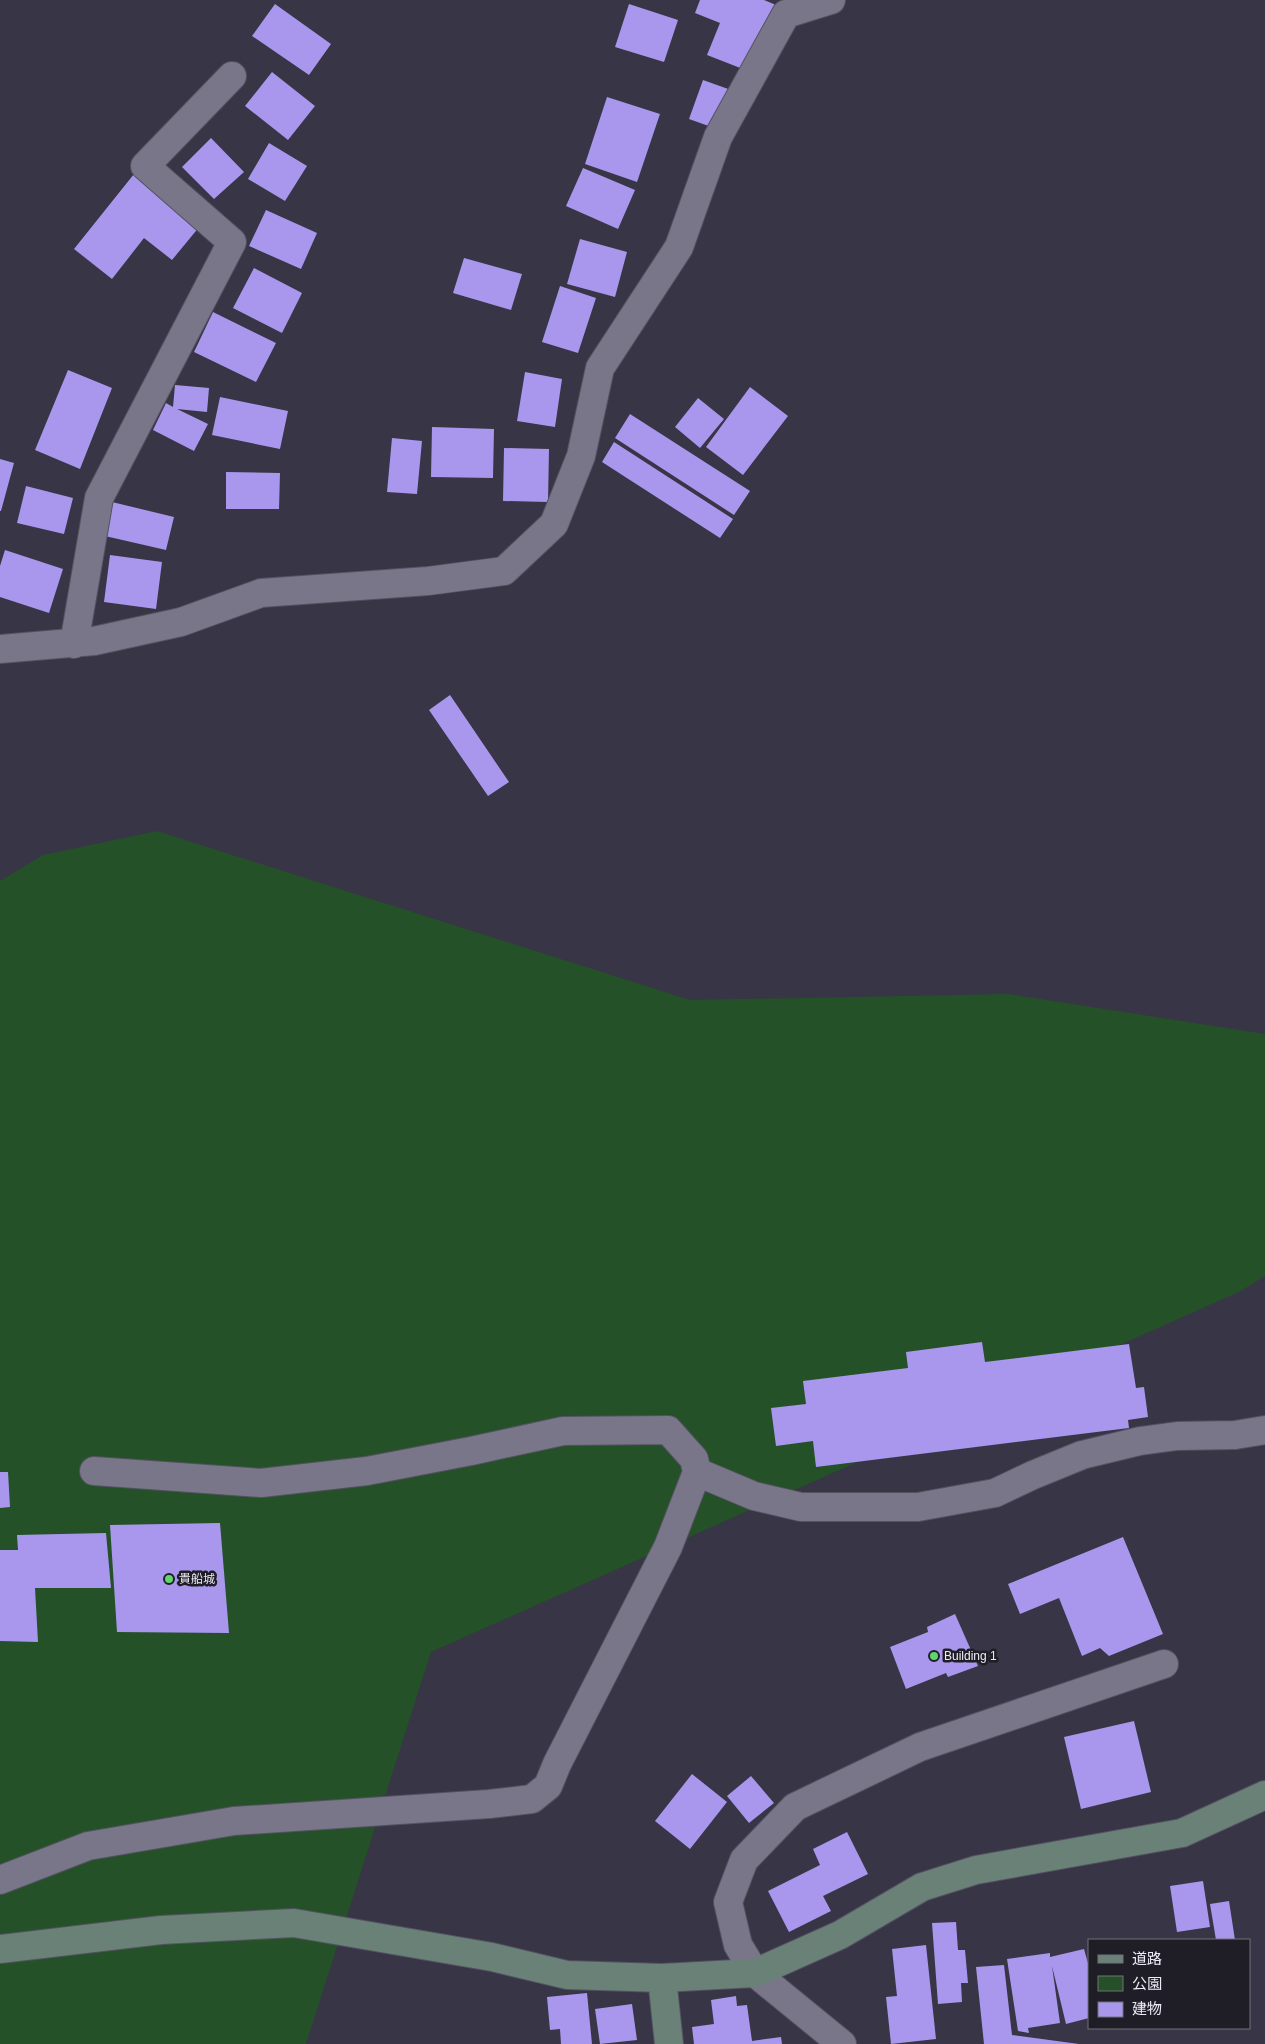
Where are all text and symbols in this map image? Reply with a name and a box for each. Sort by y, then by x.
place label: 貴船城 [179,1572,215,1586]
marker: 貴船城 [163,1573,175,1585]
place label: Building 1 [944,1649,997,1663]
marker: Building 1 [928,1650,940,1662]
legend [1088,1939,1250,2029]
text: 道路 [1132,1950,1162,1967]
text: 公園 [1132,1975,1162,1992]
text: 建物 [1132,2000,1162,2017]

